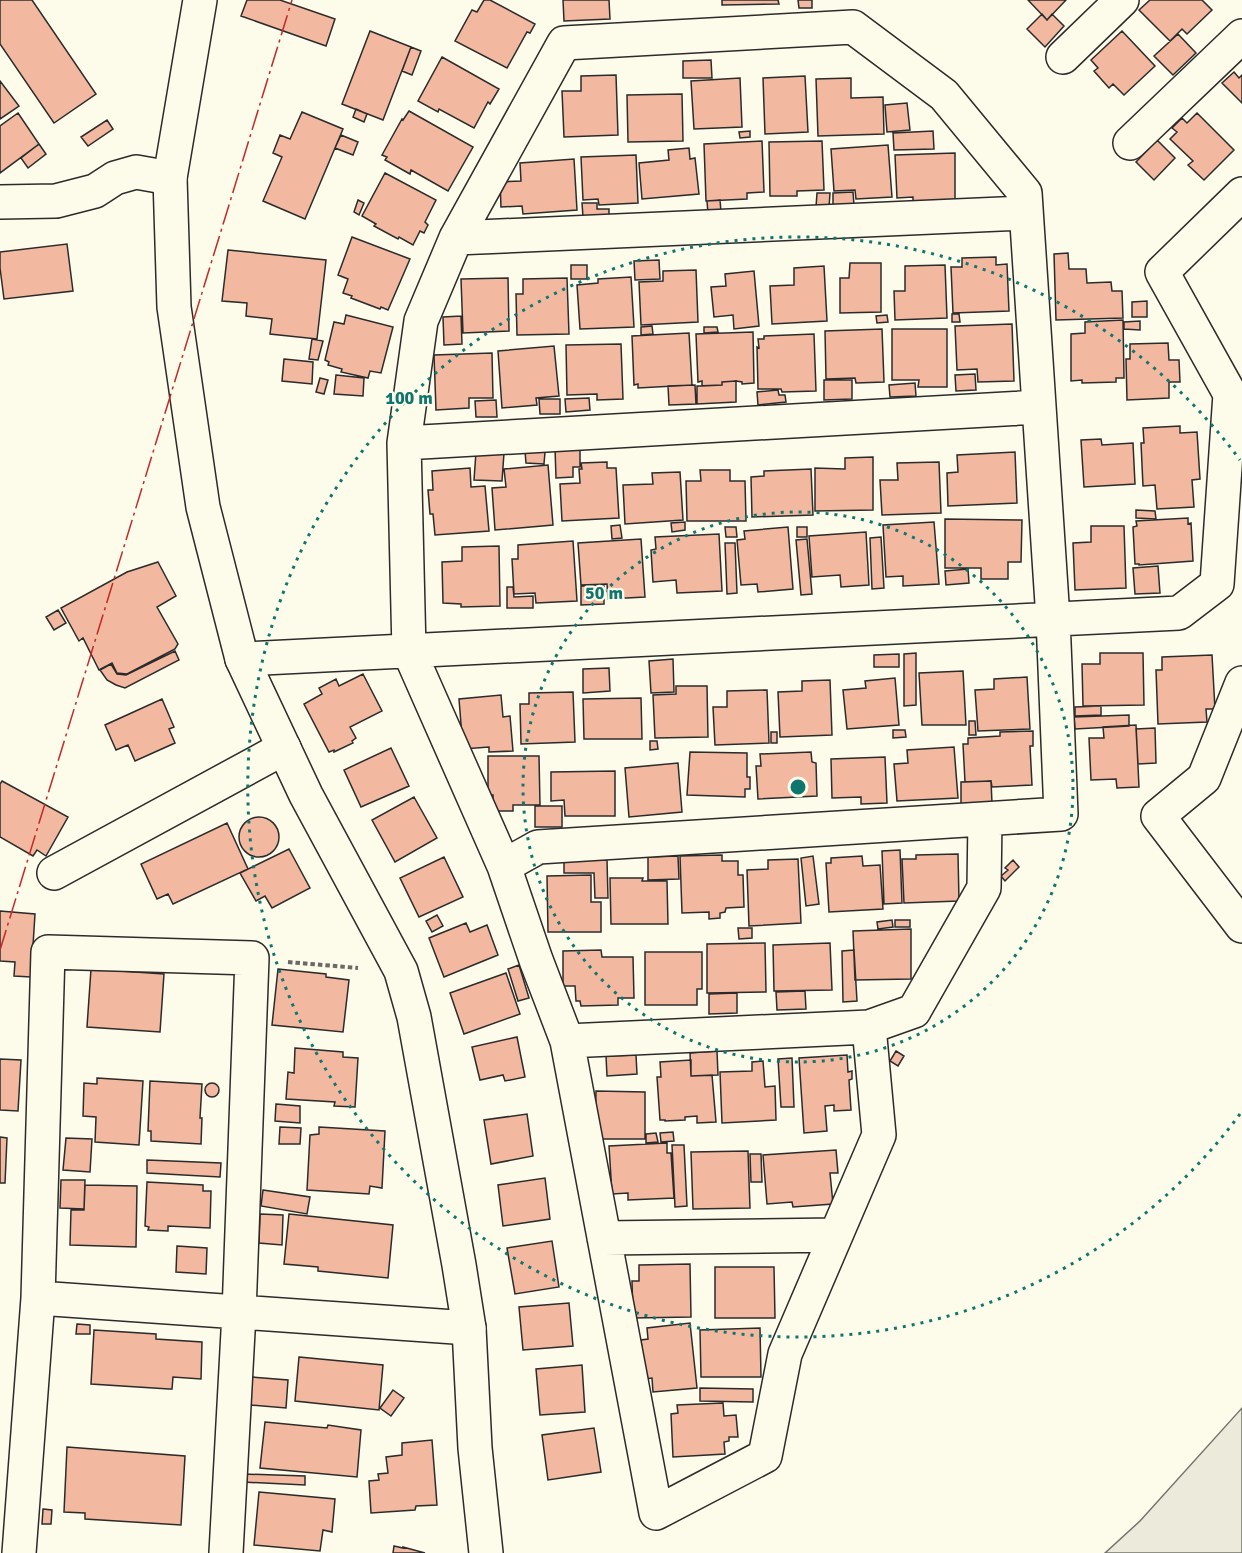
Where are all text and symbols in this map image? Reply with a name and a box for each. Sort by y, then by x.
text: 100 m [385,387,433,409]
text: 50 m [585,582,623,604]
centre of rings [788,777,808,797]

